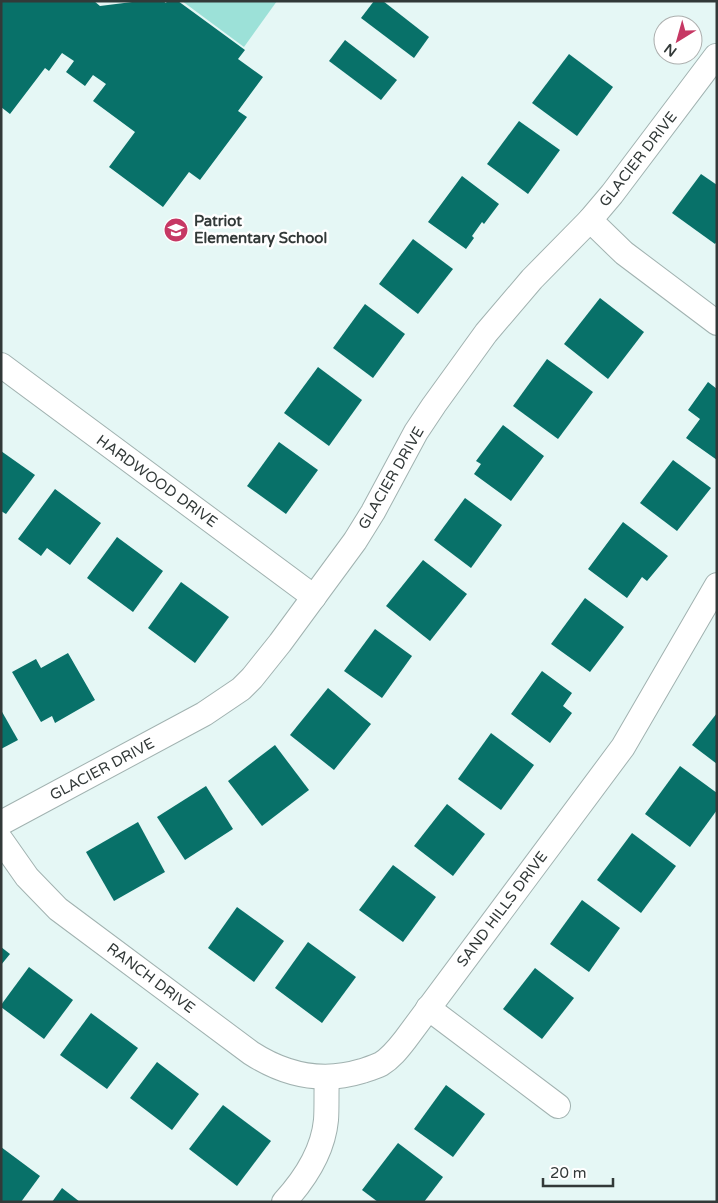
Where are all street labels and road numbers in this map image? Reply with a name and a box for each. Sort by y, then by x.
street label: GLACIER DRIVE [595,108,681,210]
street label: GLACIER DRIVE [354,423,428,533]
street label: HARDWOOD DRIVE [93,431,221,531]
street label: GLACIER DRIVE [47,734,157,804]
street label: SAND HILLS DRIVE [453,848,551,970]
street label: RANCH DRIVE [103,939,199,1017]

